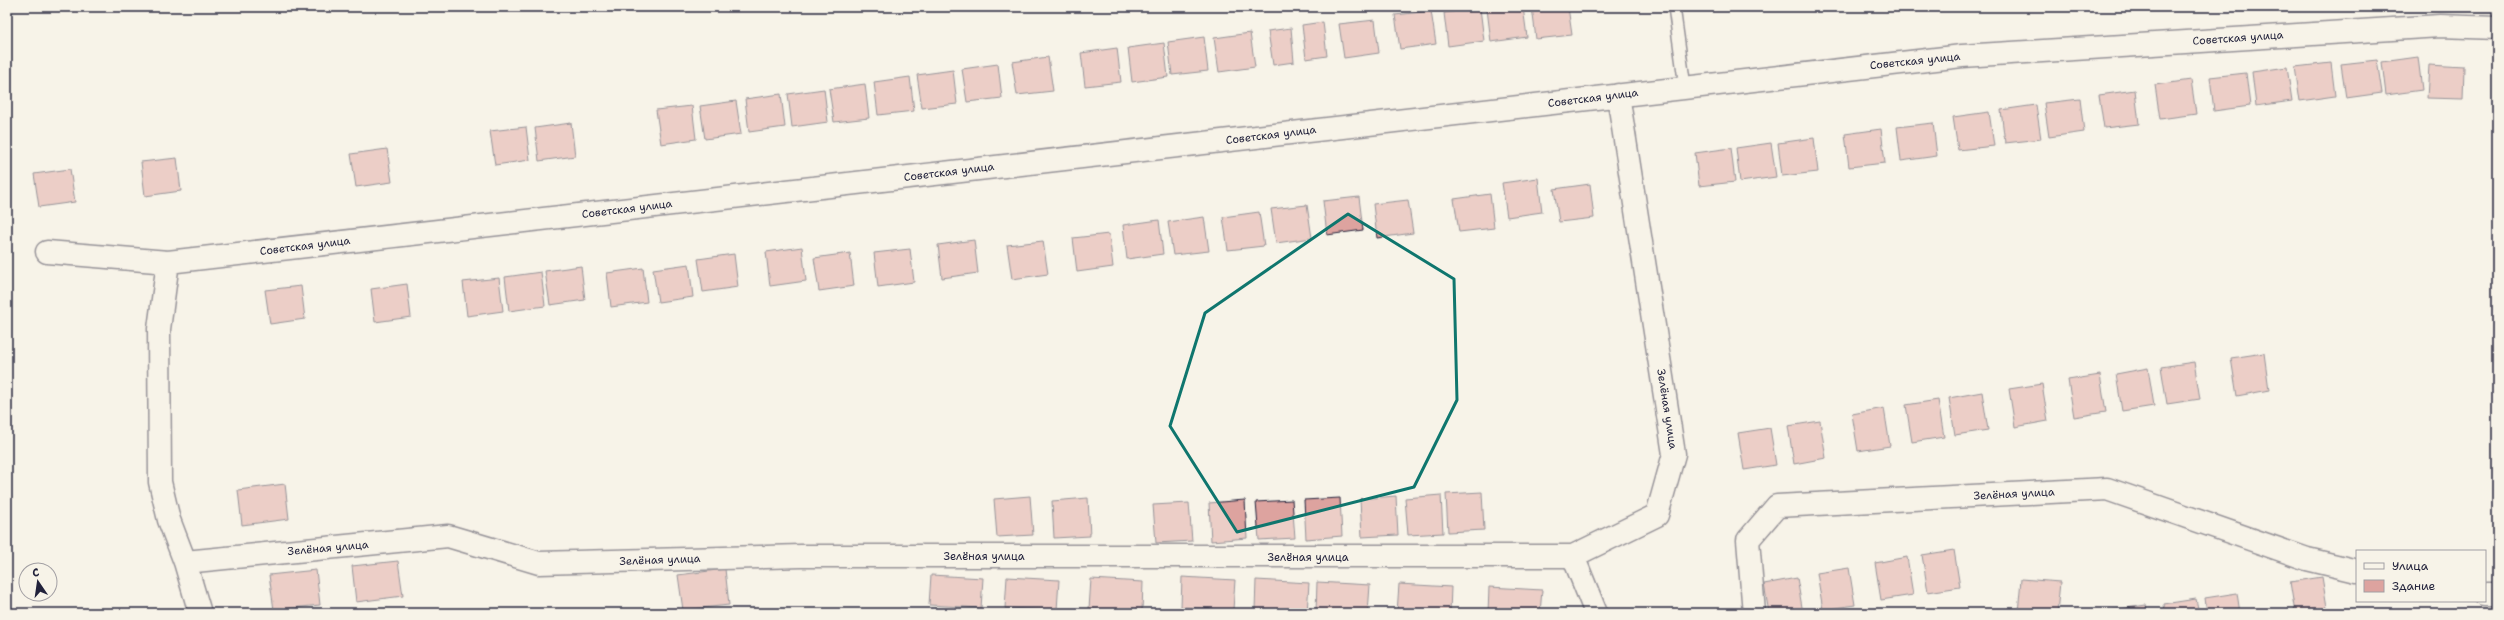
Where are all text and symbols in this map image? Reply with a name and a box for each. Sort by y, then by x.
street label: Советская улица [2192,27,2284,49]
street label: Советская улица [1869,49,1961,73]
street label: Советская улица [1547,85,1639,111]
street label: Советская улица [1225,122,1317,148]
street label: Советская улица [903,159,995,185]
street label: Советская улица [581,196,673,222]
street label: Советская улица [259,233,351,259]
street label: Зелёная улица [1653,368,1681,450]
street label: Зелёная улица [1973,484,2055,504]
street label: Зелёная улица [287,537,369,559]
street label: Зелёная улица [943,549,1025,564]
street label: Зелёная улица [1267,550,1349,565]
legend [2356,550,2486,602]
street label: Зелёная улица [619,551,701,569]
text: Улица [2392,558,2429,574]
north arrow [18,562,58,602]
text: С [31,565,41,581]
text: Здание [2392,578,2436,594]

